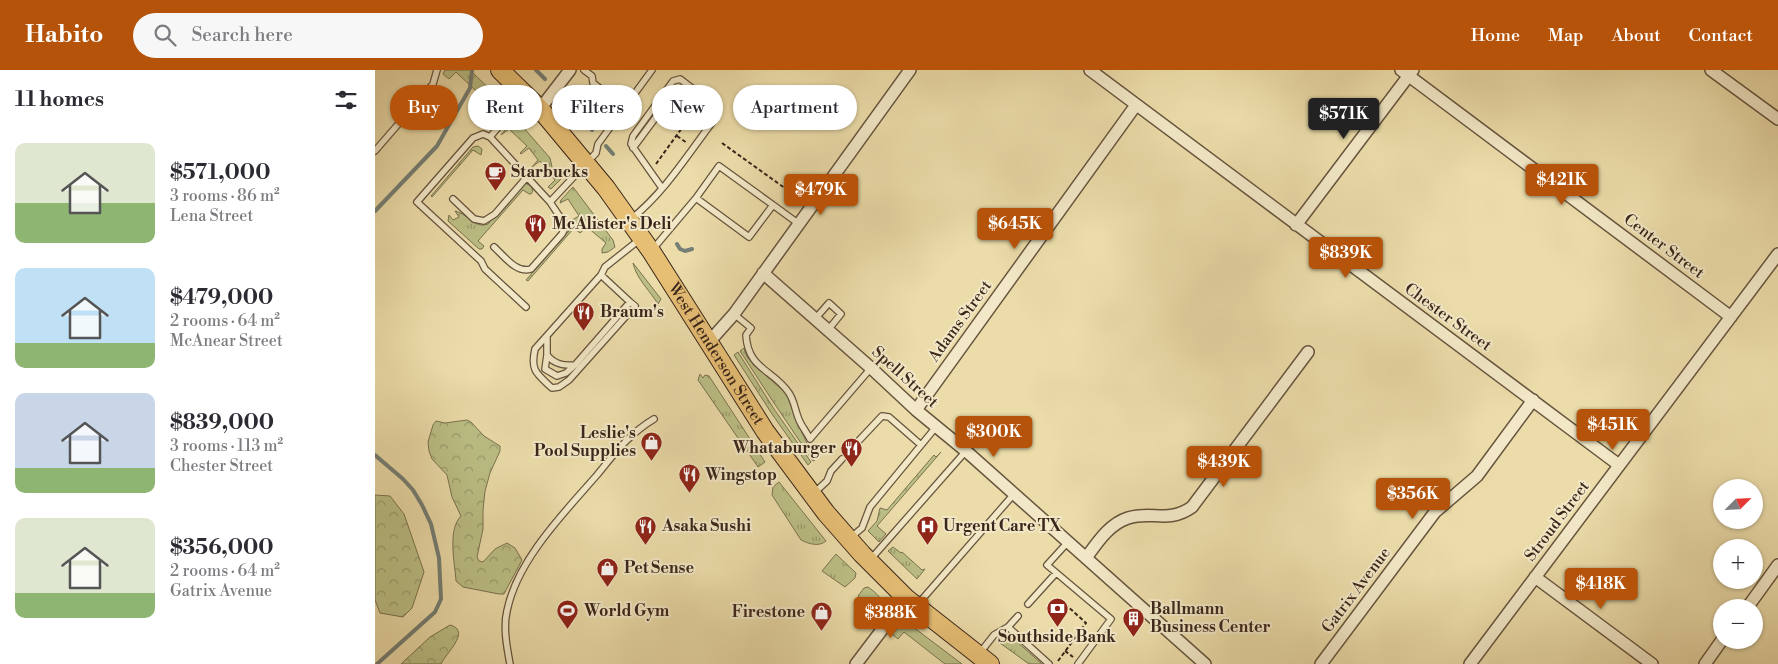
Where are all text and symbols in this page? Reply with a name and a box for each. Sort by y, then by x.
search box [133,13,483,58]
text: Habito [25,20,103,50]
icon: search [151,21,179,49]
text: Search here [191,23,293,47]
text: Home [1471,24,1520,47]
text: Map [1548,24,1584,47]
text: About [1612,24,1661,47]
text: Contact [1689,24,1753,47]
chip: Buy [390,85,458,130]
chip: Rent [468,85,542,130]
chip: Filters [552,85,642,130]
chip: New [652,85,723,130]
chip: Apartment [733,85,857,130]
icon: filters [332,86,360,114]
text: 11 homes [15,87,104,113]
pin: $571K [1309,98,1379,140]
text: $571K [1319,104,1369,124]
text: $571,000 [170,160,270,186]
cafe icon: Starbucks [483,160,507,191]
place label: Starbucks [511,162,588,182]
icon: home [55,163,115,223]
pin: $421K [1527,164,1597,206]
text: $421K [1536,170,1588,190]
pin: $479K [786,174,856,216]
text: $479K [795,180,847,200]
text: 3 rooms · 86 m² [170,186,280,206]
text: Lena Street [170,206,253,226]
pin: $645K [980,208,1050,250]
street label: Center Street [1620,209,1709,283]
restaurant icon: McAlister's Deli [524,212,548,243]
place label: McAlister's Deli [552,214,671,234]
text: $645K [988,214,1042,234]
pin: $839K [1311,236,1381,279]
text: $839K [1320,243,1372,263]
street label: Adams Street [923,276,996,366]
street label: West Henderson Street [663,278,769,429]
street label: Chester Street [1400,279,1496,356]
text: $479,000 [170,285,273,311]
icon: home [55,288,115,348]
restaurant icon: Braum's [572,300,596,331]
place label: Braum's [600,302,664,322]
text: 2 rooms · 64 m² [170,311,280,331]
text: McAnear Street [170,331,283,351]
street label: Spell Street [868,342,943,412]
pin: $451K [1578,408,1648,451]
text: $839,000 [170,410,274,436]
icon: home [55,413,115,473]
text: $451K [1588,415,1638,435]
pin: $300K [959,416,1029,458]
text: $300K [966,422,1022,442]
place label: Leslie's Pool Supplies [534,423,636,461]
shop icon: Leslie's Pool Supplies [640,430,664,461]
text: 3 rooms · 113 m² [170,436,283,456]
restaurant icon: Whataburger [840,436,864,467]
place label: Whataburger [732,438,836,458]
pin: $439K [1189,446,1259,488]
text: $439K [1198,452,1250,472]
text: Chester Street [170,456,273,476]
restaurant icon: Wingstop [677,463,701,494]
place label: Wingstop [704,465,777,485]
street label: Stroud Street [1520,477,1594,565]
pin: $356K [1378,478,1448,520]
north arrow [1713,479,1763,529]
map controls [1713,479,1763,649]
text: $356K [1387,484,1439,504]
restaurant icon: Asaka Sushi [634,514,658,545]
hospital icon: Urgent Care TX [915,514,939,545]
place label: Asaka Sushi [661,516,751,536]
place label: Urgent Care TX [943,516,1061,536]
text: $356,000 [170,535,274,561]
icon: home [55,538,115,598]
button: + [1713,539,1763,589]
street label: Gatrix Avenue [1317,543,1395,637]
shop icon: Pet Sense [596,556,620,587]
place label: Pet Sense [624,558,694,578]
text: 2 rooms · 64 m² [170,561,280,581]
pin: $418K [1566,568,1636,610]
text: $418K [1576,574,1626,594]
text: Gatrix Avenue [170,581,272,601]
pin: $388K [856,596,926,639]
bank icon: Southside Bank [1045,596,1069,627]
sports icon: World Gym [556,599,580,630]
place label: Ballmann Business Center [1150,599,1271,637]
button: − [1713,599,1763,649]
shop icon: Firestone [809,600,833,631]
place label: World Gym [583,601,670,621]
place label: Firestone [732,602,805,622]
text: $388K [865,603,917,623]
building icon: Ballmann Business Center [1122,606,1146,637]
place label: Southside Bank [998,627,1117,647]

